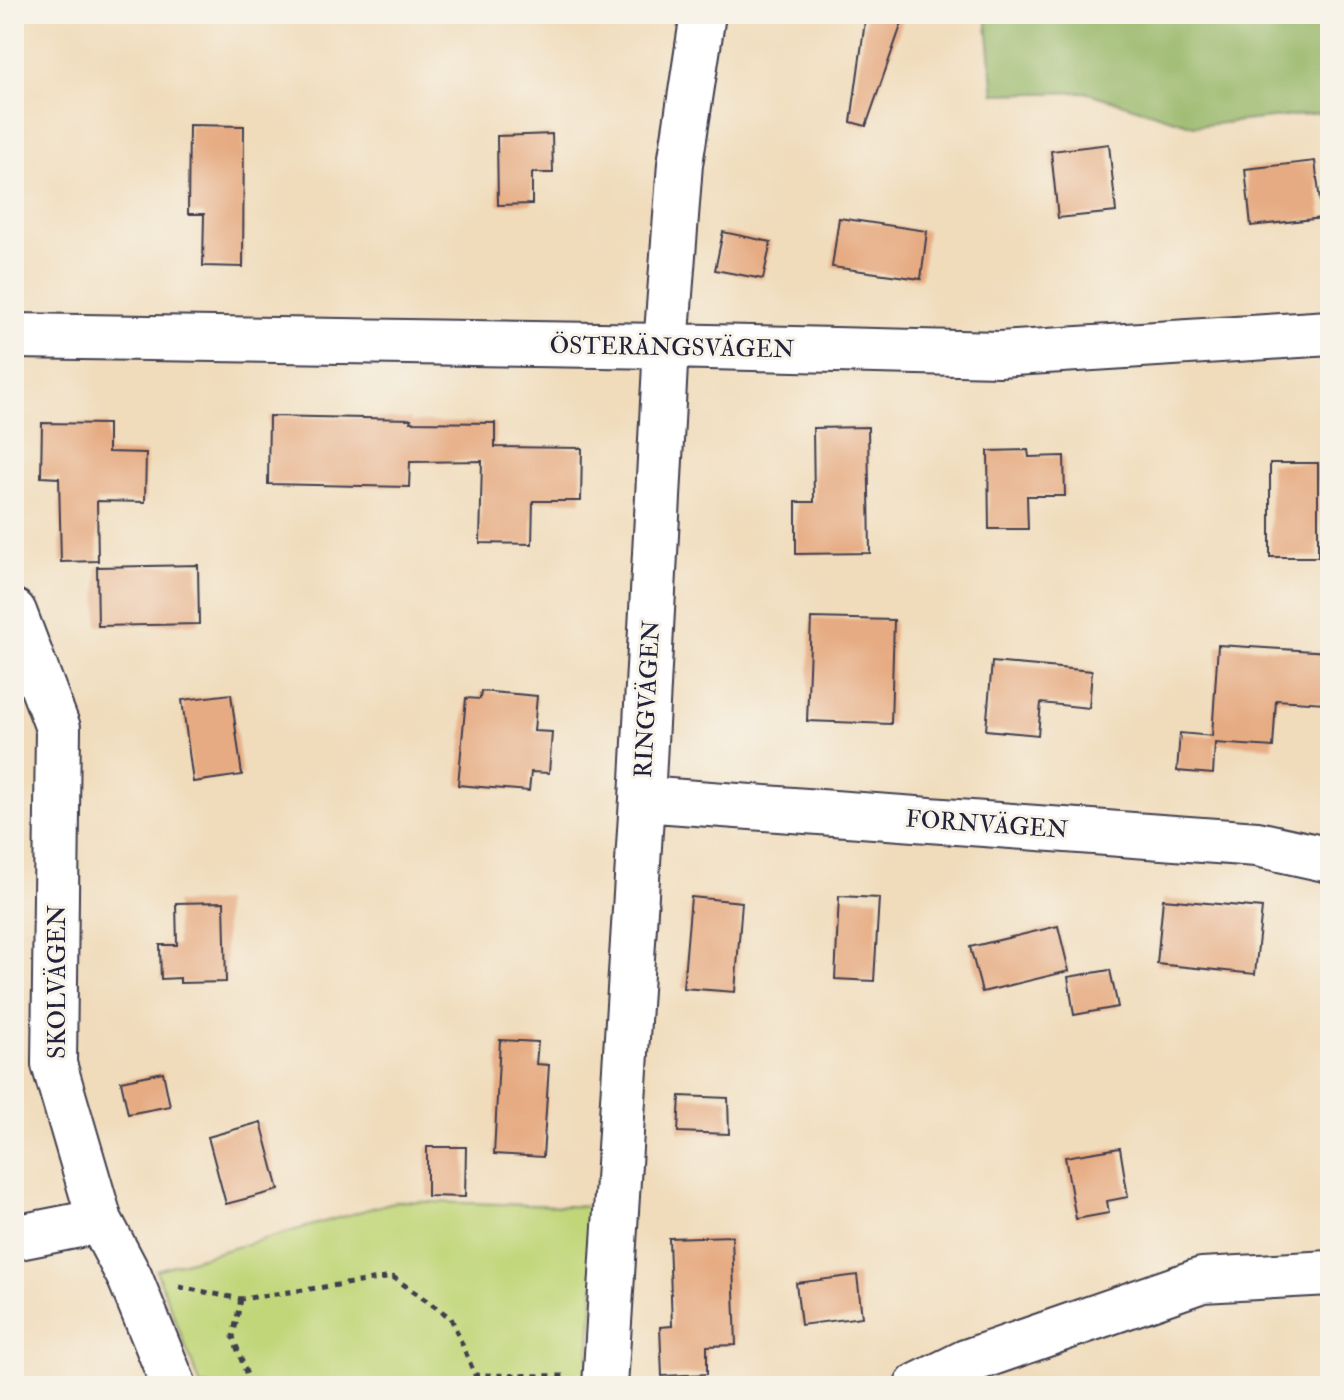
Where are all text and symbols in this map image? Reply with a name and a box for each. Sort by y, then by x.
street label: ÖSTERÄNGSVÄGEN [549,330,795,365]
street label: RINGVÄGEN [628,619,667,779]
street label: FORNVÄGEN [905,803,1070,846]
street label: SKOLVÄGEN [42,905,73,1059]

